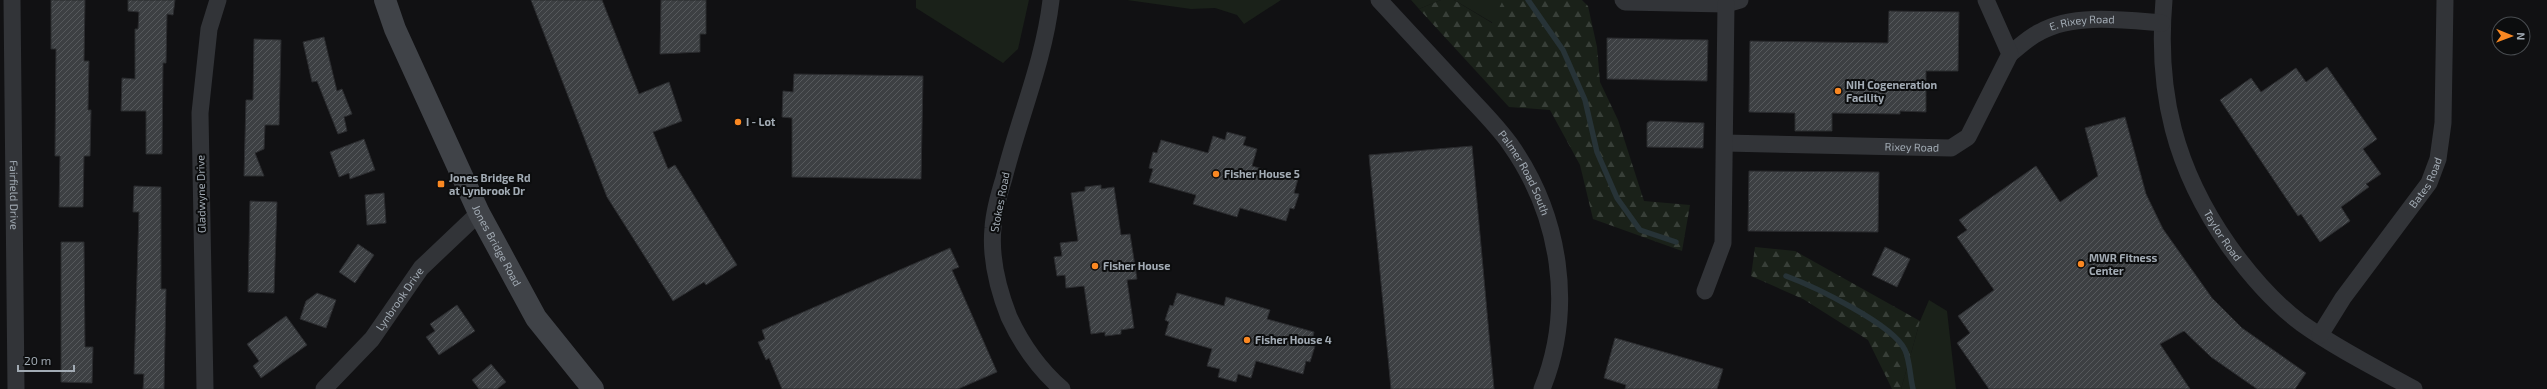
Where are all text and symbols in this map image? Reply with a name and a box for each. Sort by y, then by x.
street label: E. Rixey Road [2047,12,2115,33]
north arrow [2491,16,2531,56]
text: N [2515,32,2528,40]
place label: NIH Cogeneration Facility [1846,78,1937,105]
marker: NIH Cogeneration Facility [1833,86,1843,96]
place label: I - Lot [746,115,776,128]
marker: I - Lot [733,117,743,127]
street label: Palmer Road South [1496,128,1553,217]
street label: Rixey Road [1885,140,1939,154]
street label: Gladwyne Drive [193,155,208,233]
street label: Bates Road [2406,155,2444,210]
street label: Fairfield Drive [8,160,21,230]
place label: Fisher House 5 [1224,167,1300,180]
marker: Fisher House 5 [1211,169,1221,179]
place label: Jones Bridge Rd at Lynbrook Dr [449,171,531,198]
street label: Stokes Road [987,171,1012,233]
marker: Jones Bridge Rd at Lynbrook Dr [436,179,446,189]
street label: Jones Bridge Road [470,203,524,288]
street label: Taylor Road [2202,207,2245,263]
place label: MWR Fitness Center [2089,251,2158,277]
place label: Fisher House [1103,259,1170,272]
marker: MWR Fitness Center [2076,259,2086,269]
marker: Fisher House [1090,261,1100,271]
street label: Lynbrook Drive [373,264,426,333]
place label: Fisher House 4 [1255,333,1332,346]
marker: Fisher House 4 [1242,335,1252,345]
scale bar [18,347,74,373]
text: 20 m [24,353,51,367]

